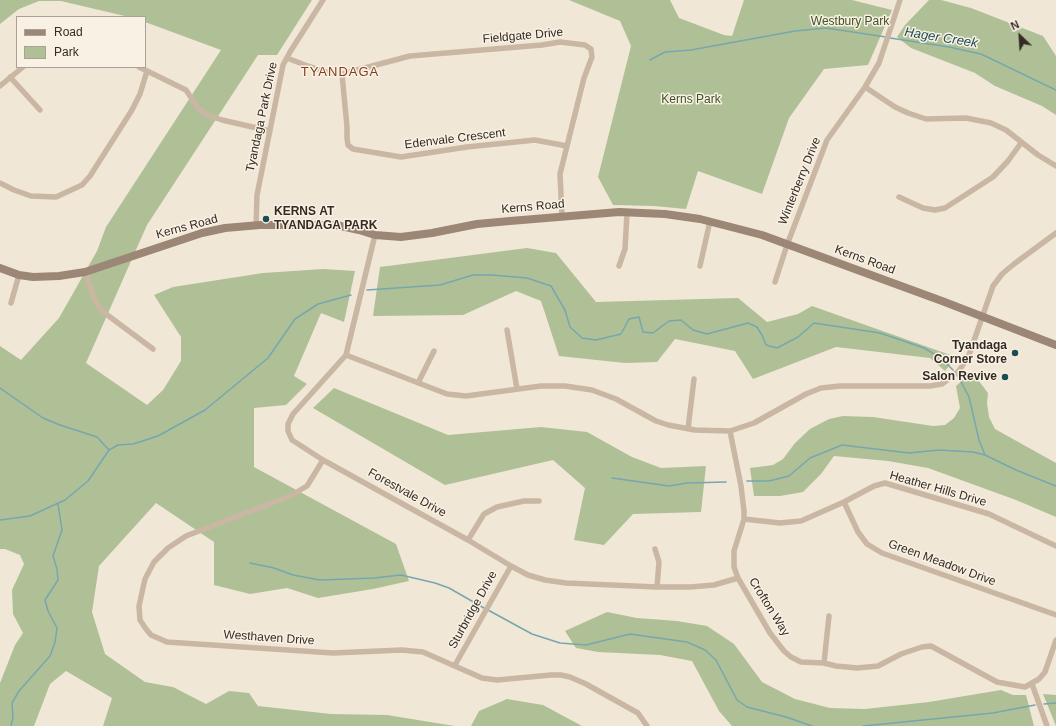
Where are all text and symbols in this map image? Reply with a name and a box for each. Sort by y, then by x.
park label: Westbury Park [811,15,889,29]
legend [16,16,146,68]
north arrow [1000,16,1040,56]
text: N [1009,18,1021,32]
text: Road [54,25,83,39]
street label: Fieldgate Drive [482,25,564,47]
water label: Hager Creek [903,25,979,51]
text: Park [54,45,79,59]
street label: Tyandaga Park Drive [243,61,281,173]
district label: TYANDAGA [301,64,379,80]
park label: Kerns Park [661,93,721,107]
street label: Edenvale Crescent [404,126,506,152]
street label: Winterberry Drive [776,135,824,227]
street label: Kerns Road [501,197,565,217]
place label: KERNS AT TYANDAGA PARK [274,205,377,233]
street label: Kerns Road [155,212,219,242]
marker: KERNS AT TYANDAGA PARK [261,214,271,224]
street label: Kerns Road [833,242,897,278]
place label: Tyandaga Corner Store [934,339,1007,367]
marker: Tyandaga Corner Store [1010,348,1020,358]
place label: Salon Revive [922,370,997,384]
marker: Salon Revive [1000,372,1010,382]
street label: Forestvale Drive [365,466,449,520]
street label: Heather Hills Drive [888,468,988,510]
street label: Green Meadow Drive [886,537,998,589]
street label: Sturbridge Drive [446,569,500,651]
street label: Crofton Way [745,575,793,639]
street label: Westhaven Drive [223,628,315,648]

